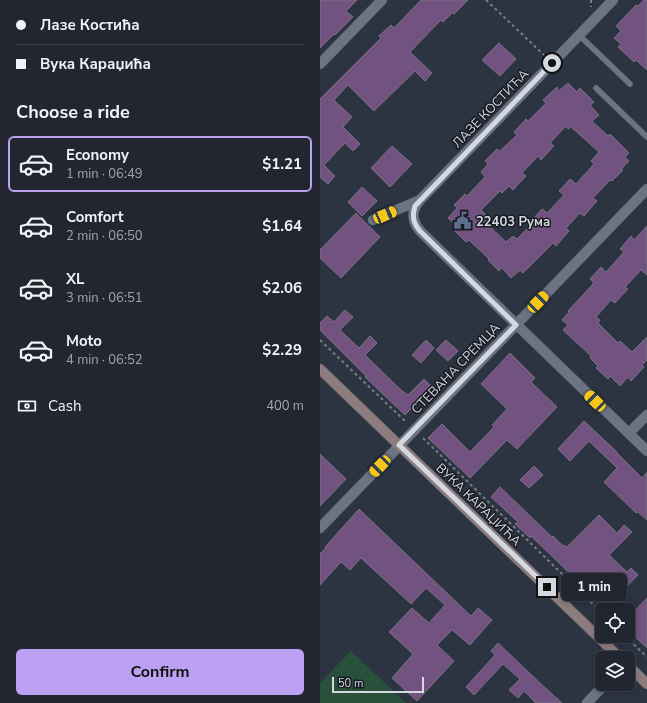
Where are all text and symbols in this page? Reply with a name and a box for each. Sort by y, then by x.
text: Лазе Костића [40,15,140,35]
text: Вука Караџића [40,54,151,74]
route start [543,54,561,72]
street label: ЛАЗЕ КОСТИЋА [448,65,533,152]
text: Choose a ride [16,100,130,124]
text: Economy [66,145,129,165]
icon: car [18,146,54,182]
text: $1.21 [262,154,302,174]
text: 1 min · 06:49 [66,165,142,183]
car [372,205,398,225]
text: Comfort [66,207,123,227]
icon: car [18,208,54,244]
public building icon: 22403 Рума [453,211,473,231]
place label: 22403 Рума [476,213,550,231]
text: $1.64 [262,216,302,236]
text: 2 min · 06:50 [66,227,142,245]
text: XL [66,269,85,289]
icon: car [18,270,54,306]
text: $2.06 [262,278,302,298]
text: 3 min · 06:51 [66,289,142,307]
car [525,289,551,315]
street label: СТЕВАНА СРЕМЦА [407,319,504,418]
text: Moto [66,331,102,351]
icon: car [18,332,54,368]
text: $2.29 [262,340,302,360]
text: 4 min · 06:52 [66,351,142,369]
car [582,388,608,414]
icon: cash [16,395,38,417]
text: Cash [48,396,82,416]
text: 400 m [266,397,304,415]
car [367,453,393,479]
street label: ВУКА КАРАЏИЋА [432,459,525,550]
callout: 1 min [561,573,627,601]
route end [538,578,556,596]
text: 1 min [577,578,611,596]
map controls [595,603,635,691]
button: locate [595,603,635,643]
button: Confirm [16,649,304,695]
button: layers [595,651,635,691]
scale bar [332,675,424,694]
text: 50 m [338,676,363,691]

